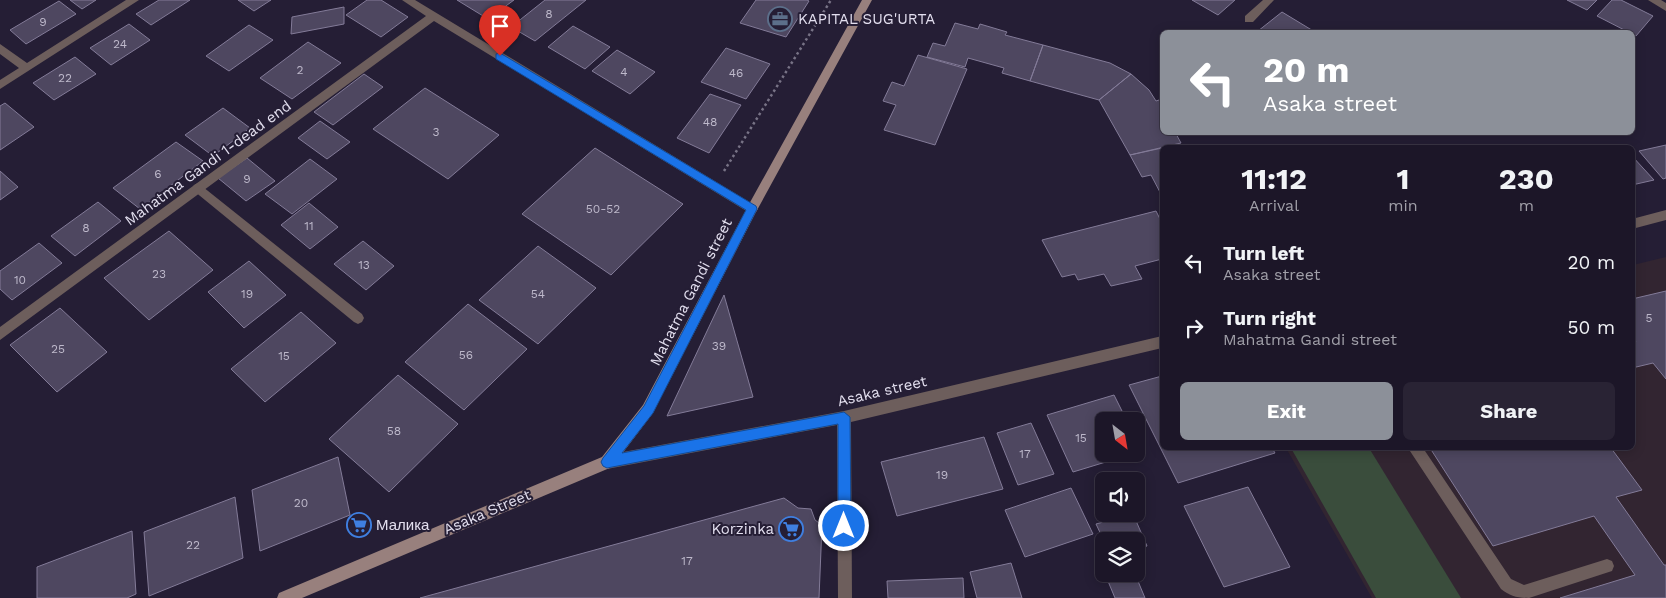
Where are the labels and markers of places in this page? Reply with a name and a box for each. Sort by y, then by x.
pin [479,5,521,56]
office icon: KAPITAL SUG'URTA [767,6,793,32]
place label: KAPITAL SUG'URTA [798,10,935,28]
supermarket icon: Малика [346,512,372,538]
place label: Малика [376,516,430,534]
supermarket icon: Korzinka [778,516,804,542]
place label: Korzinka [712,520,775,538]

